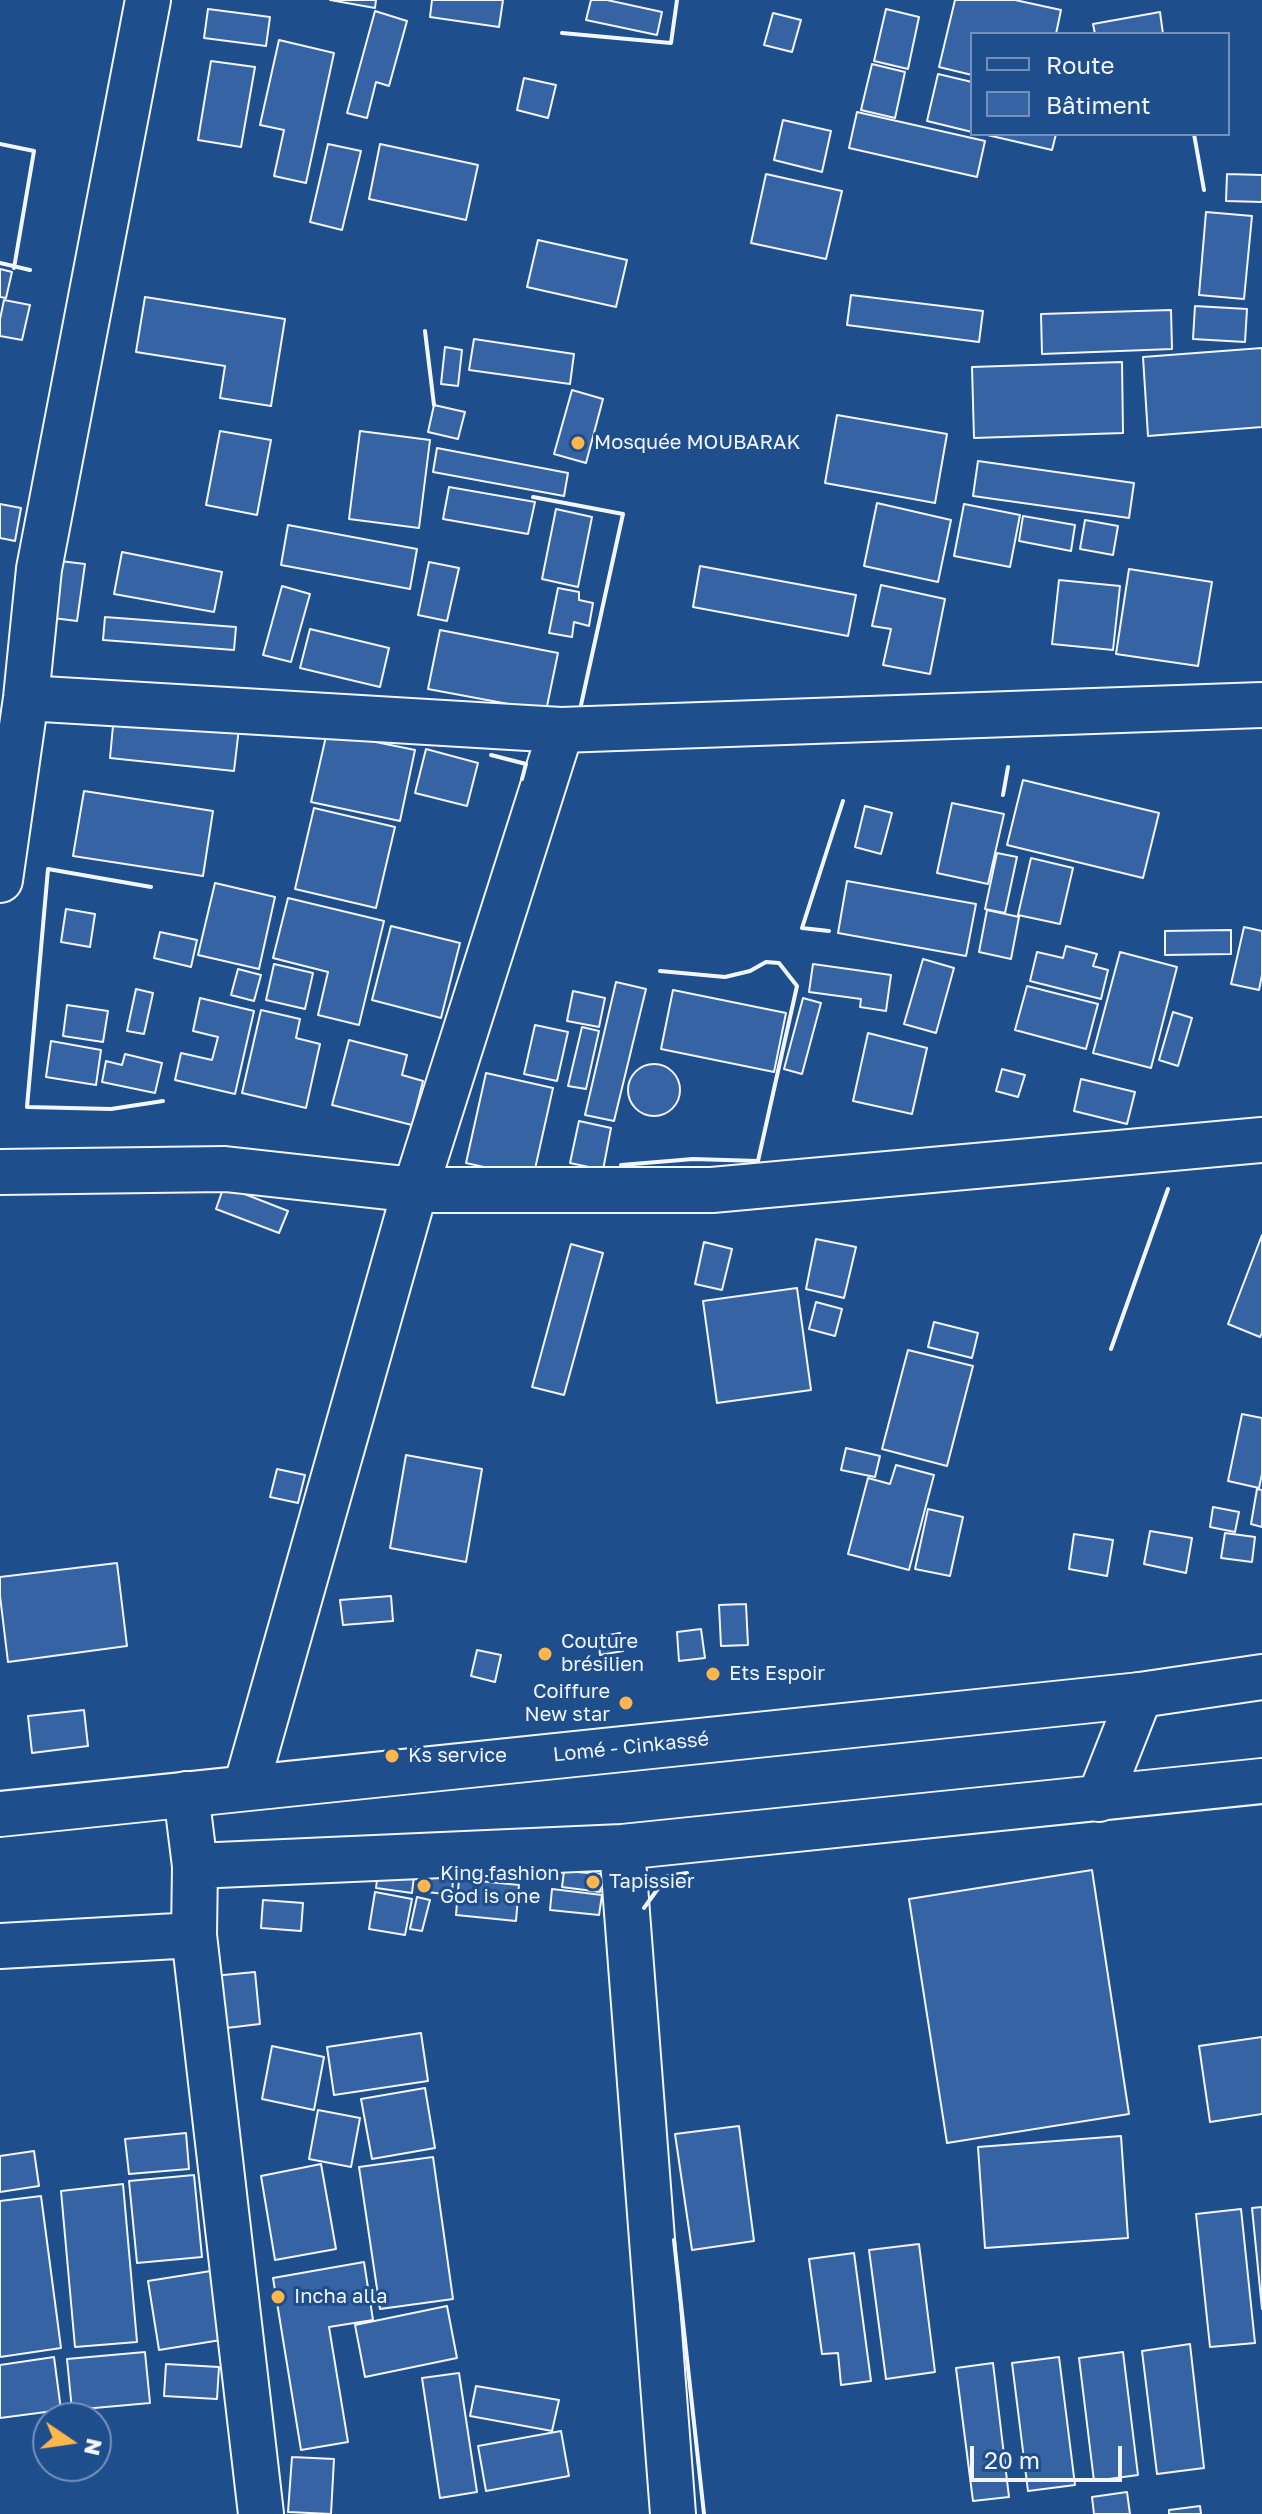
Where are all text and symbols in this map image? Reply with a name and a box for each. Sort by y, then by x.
legend [970,32,1230,136]
text: Route [1046,50,1115,79]
text: Bâtiment [1046,90,1151,119]
place label: Mosquée MOUBARAK [594,431,800,455]
marker: Mosquée MOUBARAK [569,434,587,452]
place label: Couture brésilien [561,1630,644,1677]
marker: Couture brésilien [536,1645,554,1663]
place label: Ets Espoir [729,1662,825,1686]
marker: Ets Espoir [704,1665,722,1683]
place label: Coiffure New star [525,1680,610,1727]
marker: Coiffure New star [617,1694,635,1712]
street label: Lomé - Cinkassé [552,1727,710,1767]
place label: Ks service [408,1744,507,1768]
marker: Ks service [383,1747,401,1765]
place label: King fashion God is one [440,1862,560,1909]
place label: Tapissier [609,1870,695,1894]
marker: Tapissier [584,1873,602,1891]
marker: King fashion God is one [415,1877,433,1895]
place label: Incha alla [294,2285,387,2309]
marker: Incha alla [269,2288,287,2306]
north arrow [32,2402,112,2482]
scale bar [974,2430,1126,2480]
text: N [79,2436,109,2458]
text: 20 m [984,2445,1040,2474]

